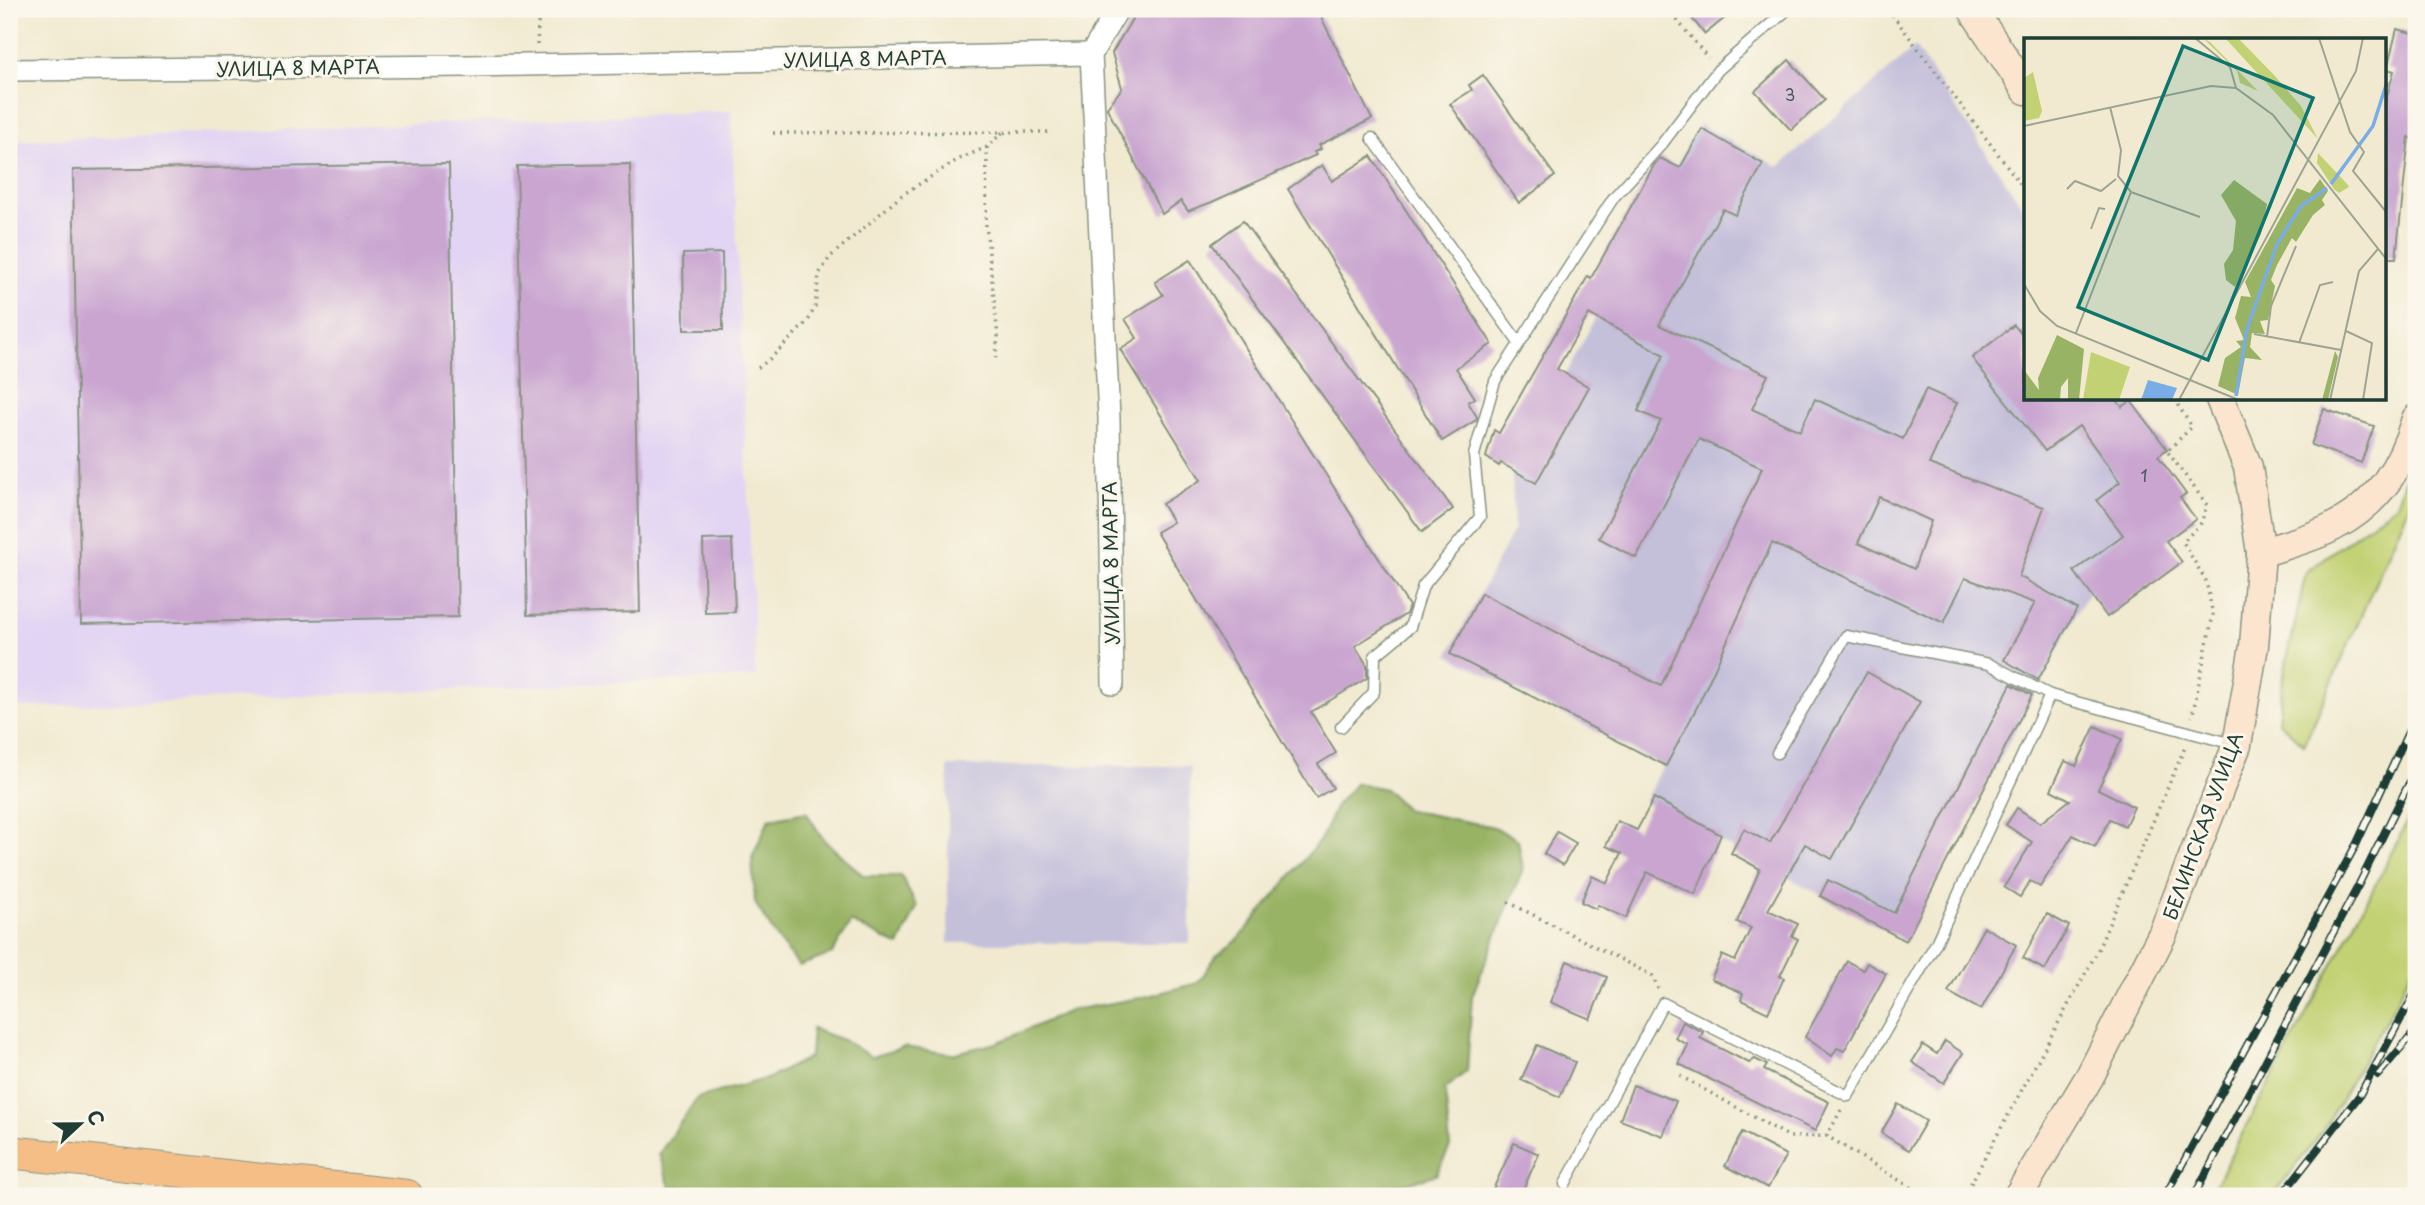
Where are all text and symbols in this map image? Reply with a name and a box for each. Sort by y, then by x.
inset map [2024,38,2386,401]
street label: УЛИЦА 8 МАРТА [783,43,947,73]
street label: УЛИЦА 8 МАРТА [216,52,380,82]
house number: 3 [1785,82,1795,106]
house number: 1 [2140,463,2148,487]
street label: УЛИЦА 8 МАРТА [1095,481,1125,645]
street label: БЕЛИНСКАЯ УЛИЦА [2155,728,2249,923]
north arrow [46,1090,116,1160]
text: С [81,1105,112,1129]

